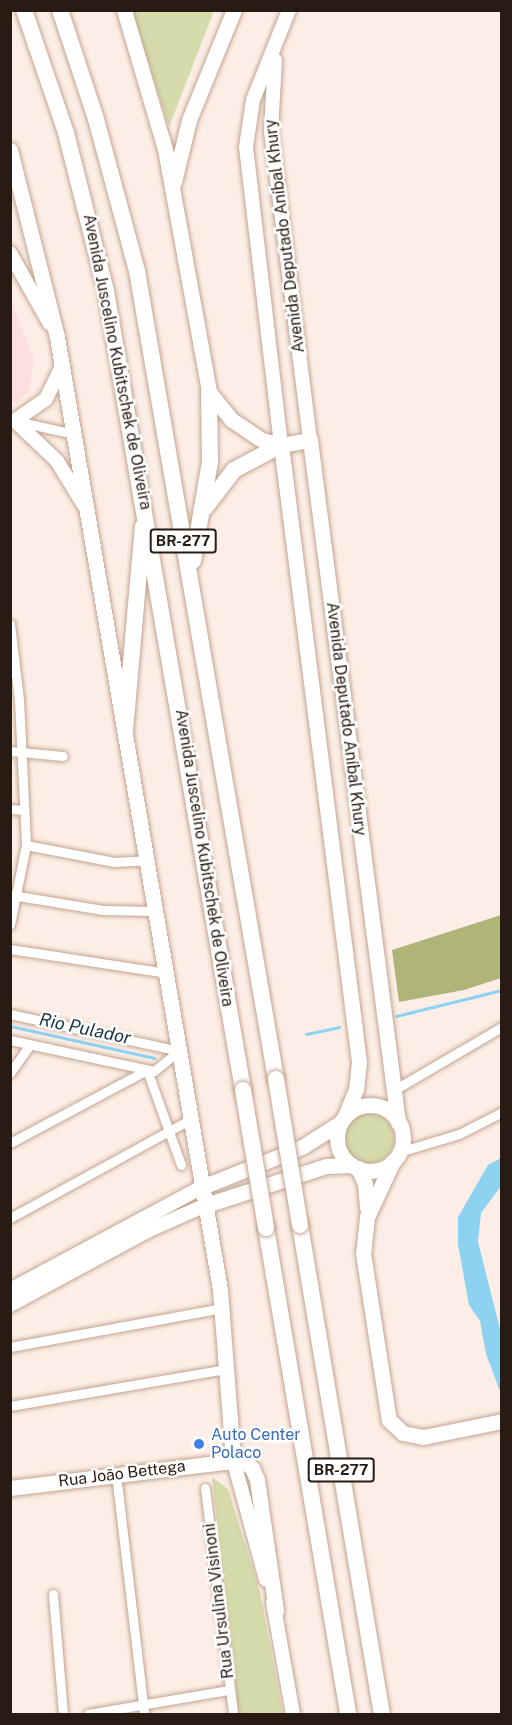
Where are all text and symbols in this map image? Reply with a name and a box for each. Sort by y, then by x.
street label: Avenida Deputado Aníbal Khury [261,118,309,354]
street label: Avenida Juscelino Kubitschek de Oliveira [79,212,155,512]
road number: BR-277 [148,529,218,553]
street label: Avenida Deputado Aníbal Khury [322,601,370,837]
street label: Avenida Juscelino Kubitschek de Oliveira [171,708,237,1008]
water label: Rio Pulador [37,1009,133,1049]
place label: Auto Center Polaco [211,1425,301,1463]
marker: Auto Center Polaco [192,1437,206,1451]
street label: Rua João Bettega [57,1457,187,1491]
road number: BR-277 [306,1458,376,1482]
street label: Rua Ursulina Visinoni [200,1522,238,1680]

